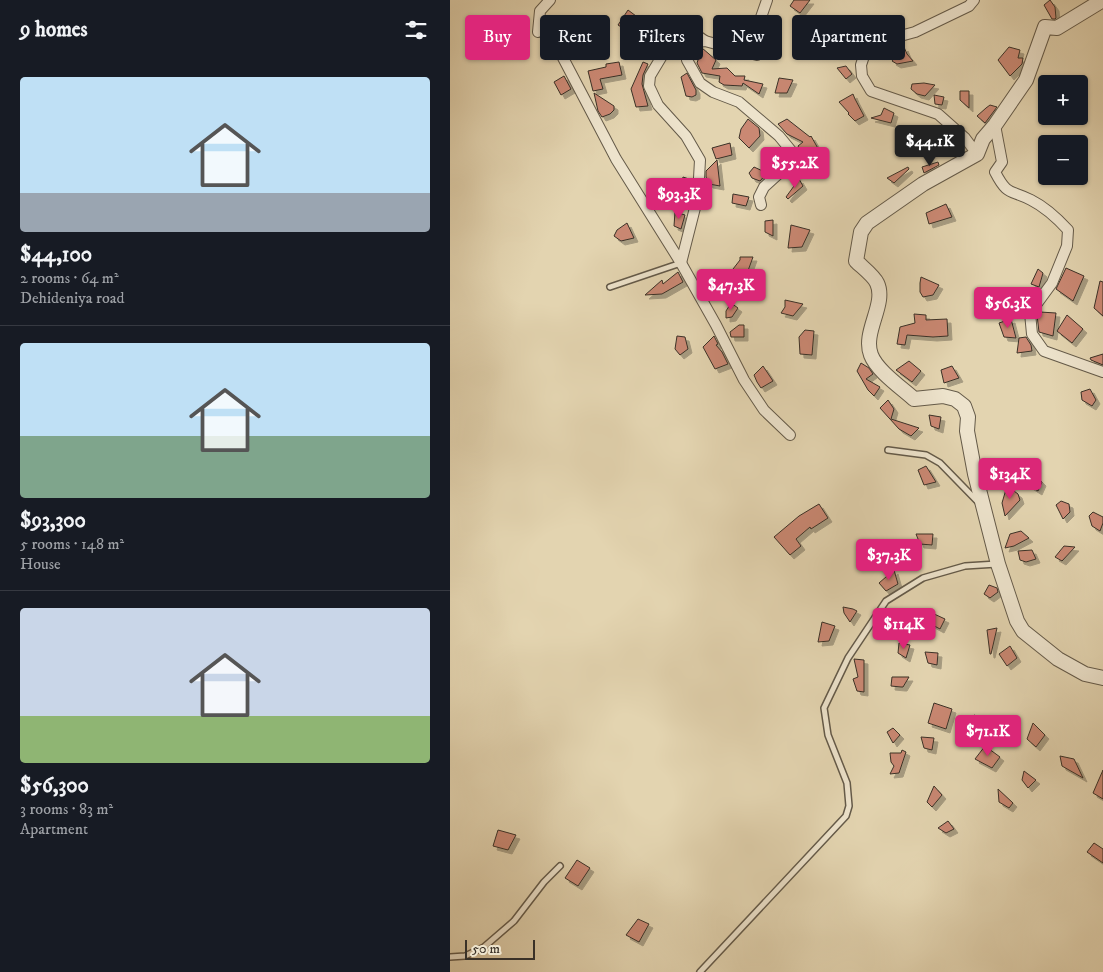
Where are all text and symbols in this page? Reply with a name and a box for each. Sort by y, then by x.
chip: Buy [465,15,530,60]
chip: Rent [540,15,610,60]
chip: Filters [620,15,703,60]
chip: New [713,15,782,60]
chip: Apartment [792,15,905,60]
icon: filters [402,16,430,44]
text: 9 homes [20,17,88,43]
map controls [1038,75,1088,185]
button: + [1038,75,1088,125]
icon: home [180,110,270,200]
pin: $44.1K [889,124,971,167]
text: $44.1K [906,131,954,151]
button: − [1038,135,1088,185]
pin: $55.2K [754,146,836,189]
text: $55.2K [771,153,819,173]
pin: $93.3K [638,178,720,220]
text: $93.3K [657,184,701,204]
text: $44,100 [20,242,92,268]
text: 2 rooms · 64 m² [20,268,119,288]
pin: $47.3K [690,268,772,311]
text: $47.3K [708,275,754,295]
pin: $56.3K [967,286,1049,329]
text: Dehideniya road [20,288,125,308]
text: $56.3K [985,293,1031,313]
icon: home [180,375,270,465]
pin: $134K [975,458,1045,500]
text: $134K [989,464,1031,484]
text: $93,300 [20,508,86,534]
text: 5 rooms · 148 m² [20,534,124,554]
pin: $37.3K [848,538,930,581]
text: $37.3K [867,545,911,565]
text: House [20,554,61,574]
pin: $114K [869,608,939,650]
text: $114K [884,614,924,634]
icon: home [180,640,270,730]
pin: $71.1K [947,714,1029,757]
text: $71.1K [966,721,1010,741]
text: $56,300 [20,773,89,799]
text: 3 rooms · 83 m² [20,799,113,819]
text: Apartment [20,819,88,839]
scale bar [465,937,535,960]
text: 50 m [472,940,500,958]

